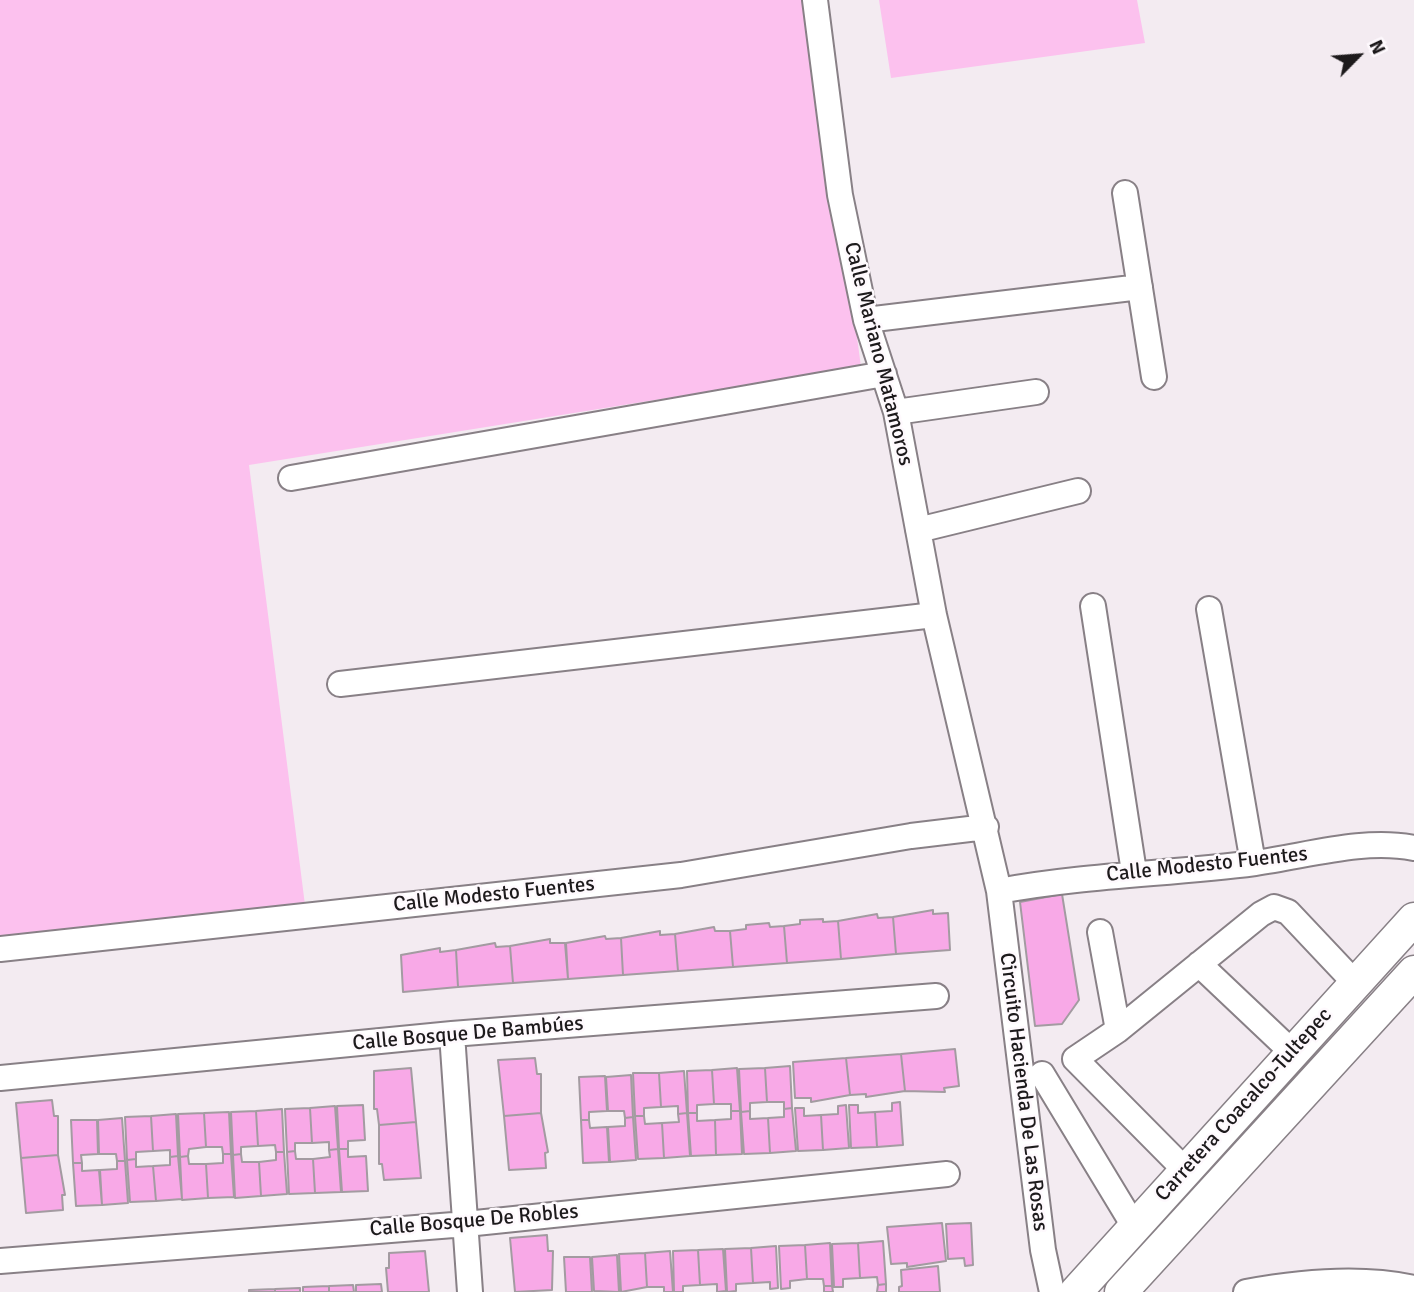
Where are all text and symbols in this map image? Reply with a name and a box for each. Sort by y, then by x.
north arrow [1323,21,1393,91]
text: N [1363,36,1391,58]
street label: Calle Mariano Matamoros [838,240,918,468]
street label: Calle Modesto Fuentes [1105,842,1309,888]
street label: Calle Modesto Fuentes [392,872,596,918]
street label: Circuito Hacienda De Las Rosas [993,951,1053,1233]
street label: Carretera Coacalco-Tultepec [1150,1003,1338,1207]
street label: Calle Bosque De Bambúes [351,1011,585,1057]
street label: Calle Bosque De Robles [369,1199,579,1243]

